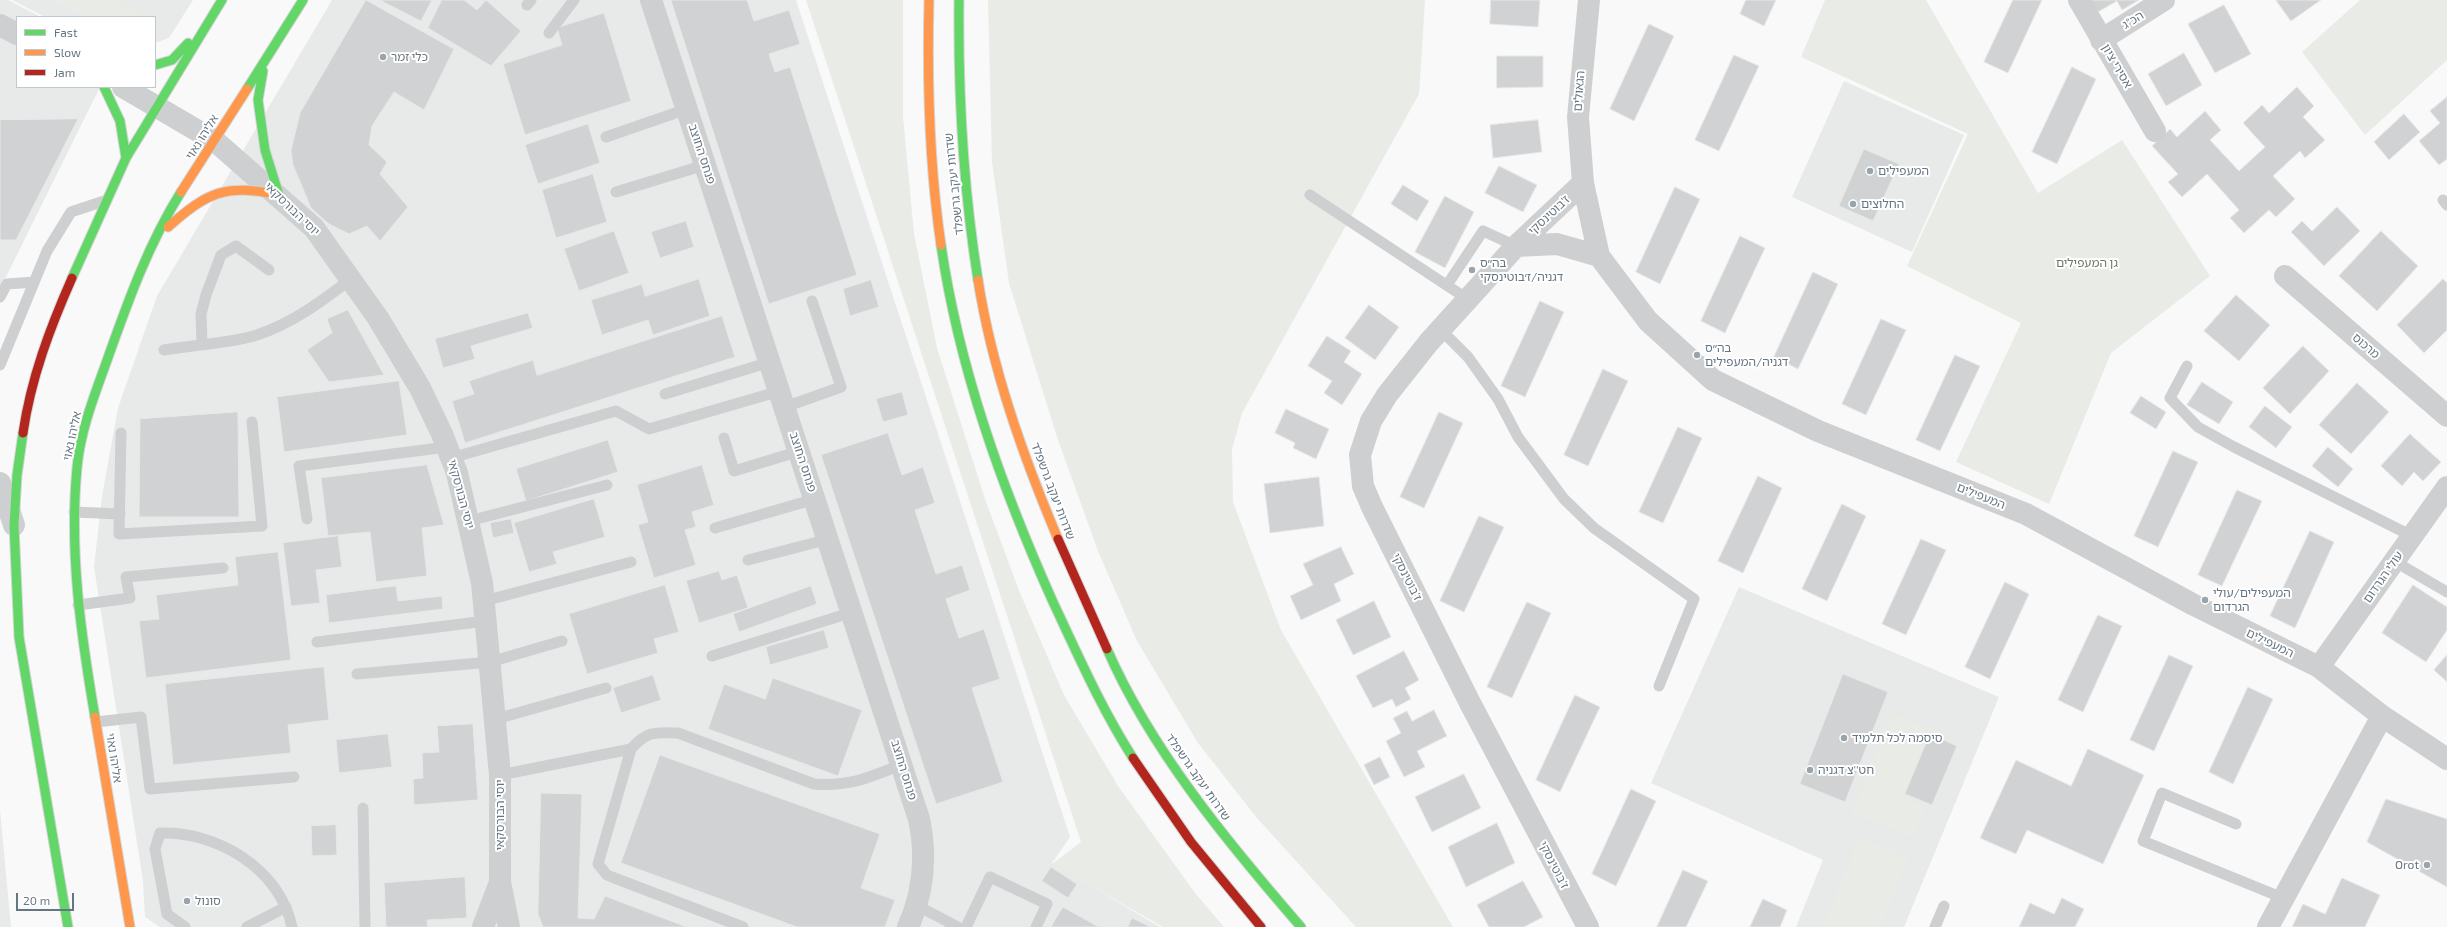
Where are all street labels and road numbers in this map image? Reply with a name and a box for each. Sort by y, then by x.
street label: הכ"ג [2120,8,2146,32]
street label: אסירי ציון [2099,41,2135,91]
street label: הגאולים [1570,70,1588,112]
street label: אליהו נאוי [183,112,221,162]
street label: פנחס החוצב [686,122,718,186]
street label: שדרות יעקב גרשפלד [941,132,967,236]
street label: יוסי הבורסקאי [261,179,323,239]
street label: ז'בוטינסקי [1525,192,1573,238]
street label: מרכוס [2349,330,2383,362]
street label: אליהו נאוי [60,410,84,462]
street label: פנחס החוצב [787,430,819,494]
street label: שדרות יעקב גרשפלד [1028,441,1078,541]
street label: יוסי הבורסקאי [445,458,477,530]
street label: המעפילים [1955,480,2007,512]
street label: עולי הגרדום [2360,548,2406,606]
street label: ז'בוטינסקי [1389,551,1425,603]
street label: המעפילים [2244,625,2296,661]
street label: שדרות יעקב גרשפלד [1163,731,1233,823]
street label: אליהו נאוי [103,732,125,784]
street label: פנחס החוצב [888,738,920,802]
street label: יוסי הבורסקאי [493,779,507,851]
street label: ז'בוטינסקי [1536,839,1572,891]

